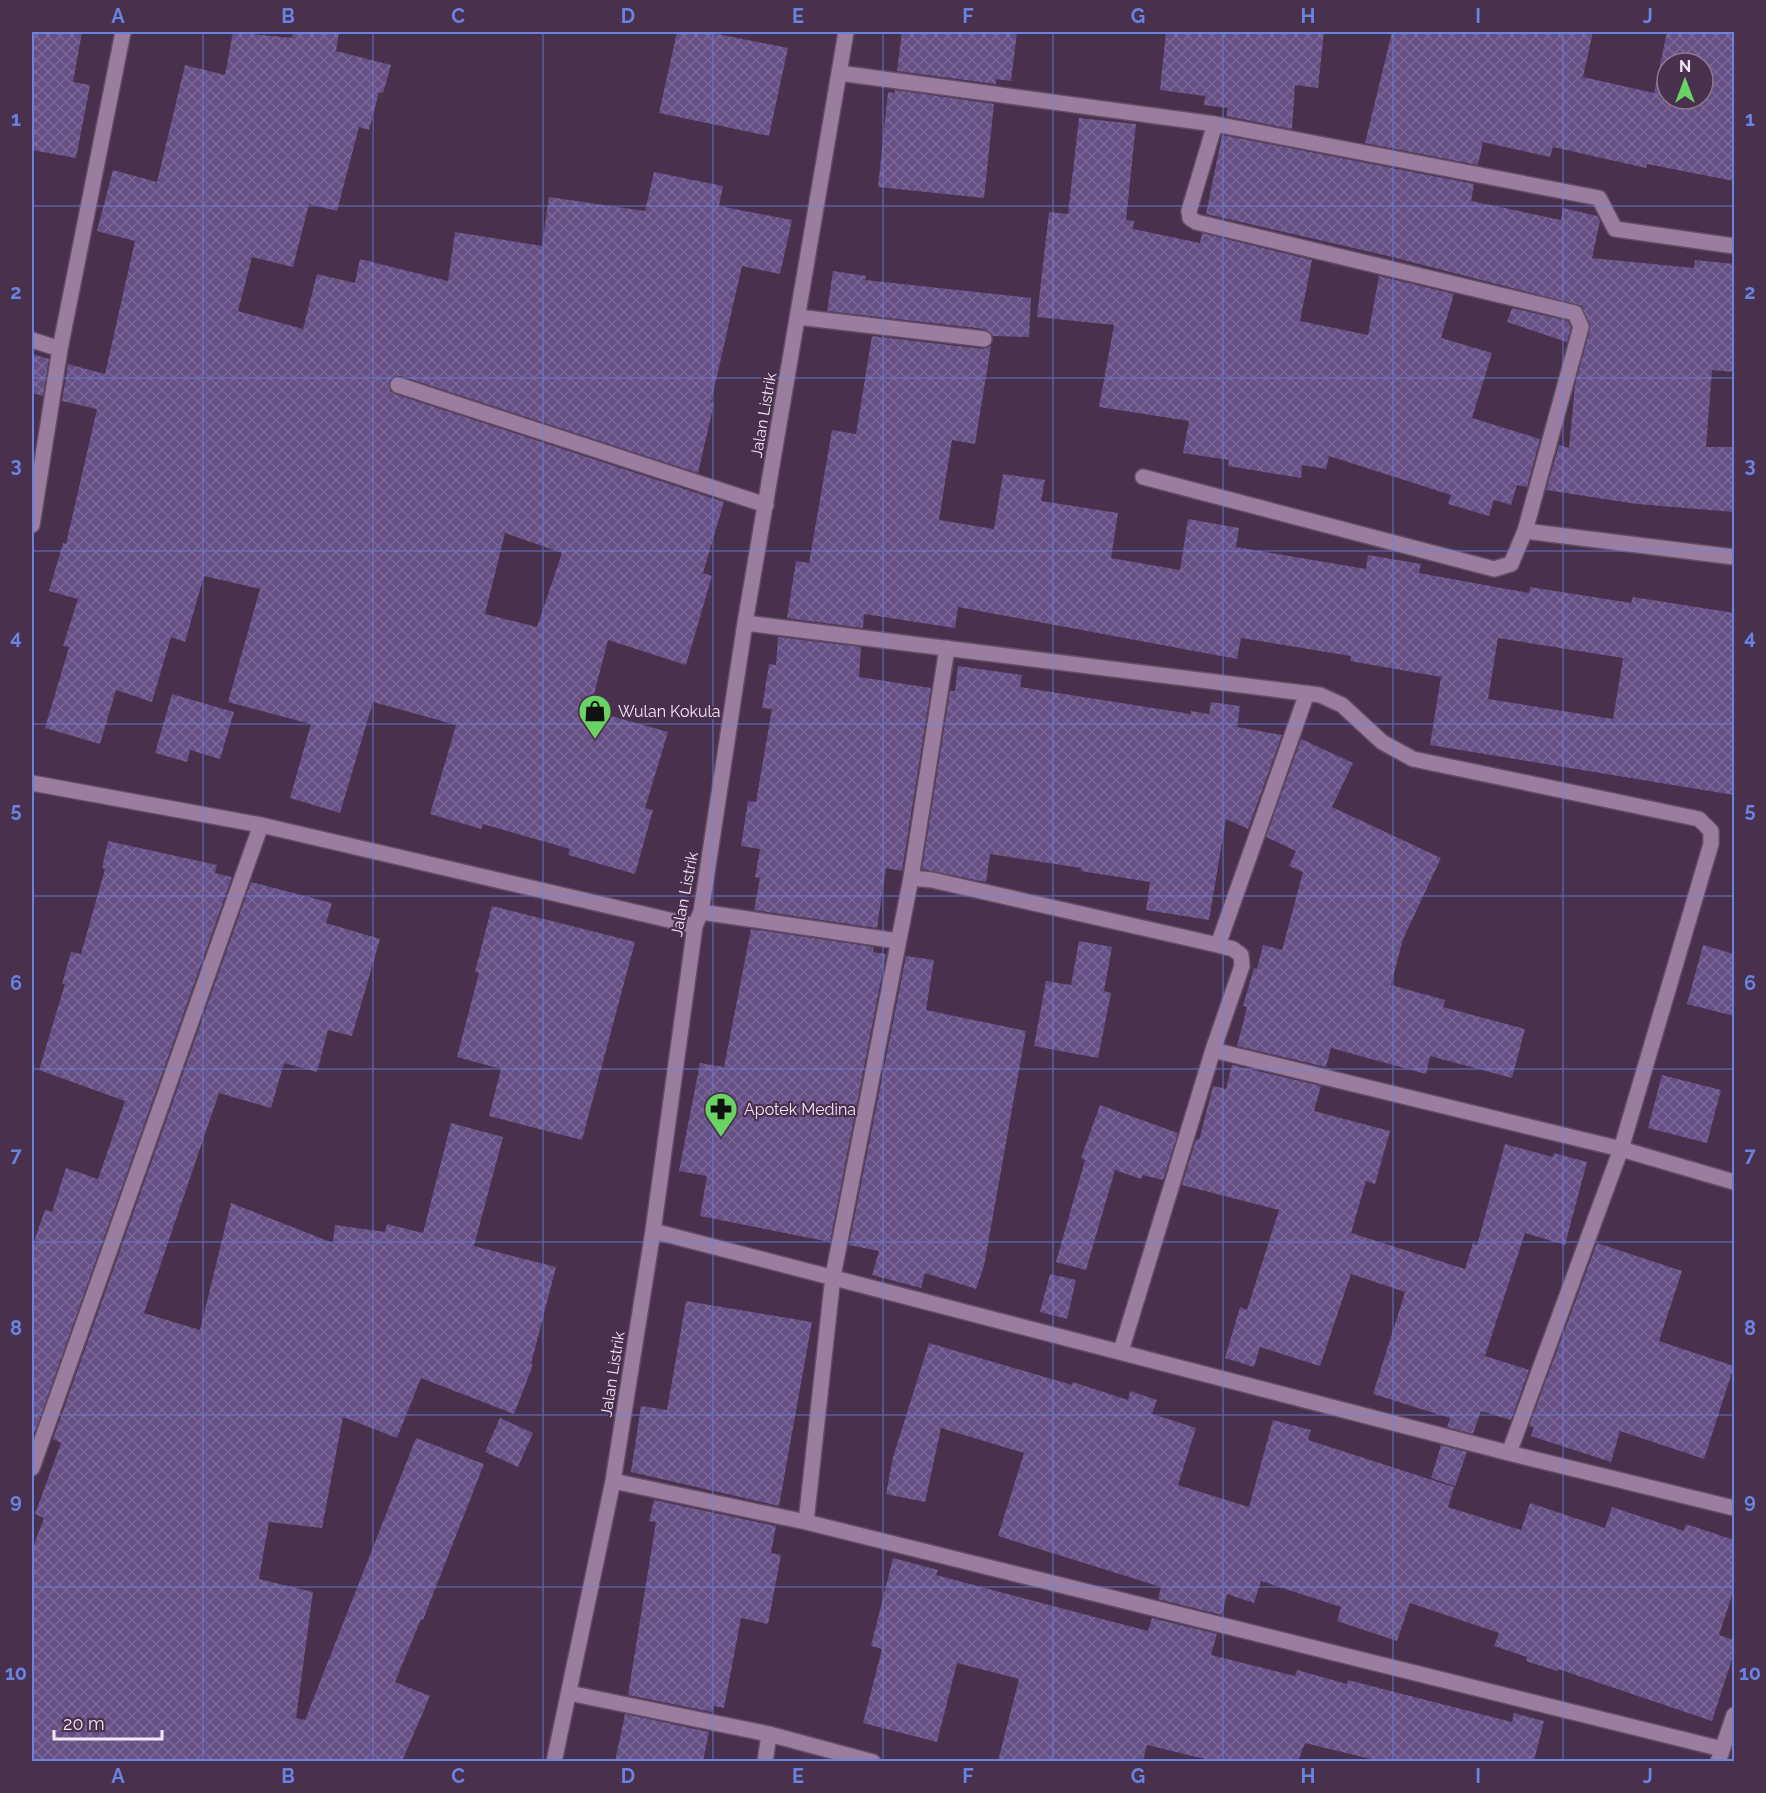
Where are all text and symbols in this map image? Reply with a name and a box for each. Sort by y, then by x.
text: A [111,4,125,28]
text: B [281,4,295,28]
text: C [451,4,465,28]
text: D [621,4,635,28]
text: E [792,4,804,28]
text: F [962,4,974,28]
text: G [1131,4,1145,28]
text: H [1301,4,1315,28]
text: I [1475,4,1481,28]
text: J [1643,4,1653,28]
north arrow [1655,51,1715,111]
text: N [1679,57,1691,76]
text: 1 [11,107,21,131]
text: 1 [1745,107,1755,131]
text: 2 [10,280,22,304]
text: 2 [1744,280,1756,304]
street label: Jalan Listrik [747,370,780,459]
text: 3 [10,453,22,477]
text: 3 [1744,453,1756,477]
text: 4 [10,625,22,649]
text: 4 [1744,625,1756,649]
shop icon: Wulan Kokula [577,693,613,740]
place label: Wulan Kokula [618,702,720,721]
text: 5 [10,798,22,822]
text: 5 [1744,798,1756,822]
street label: Jalan Listrik [667,849,702,938]
text: 6 [10,971,22,995]
text: 6 [1744,971,1756,995]
pharmacy icon: Apotek Medina [703,1091,739,1138]
place label: Apotek Medina [744,1100,856,1119]
text: 7 [10,1143,22,1167]
text: 7 [1744,1143,1756,1167]
text: 8 [10,1316,22,1340]
text: 8 [1744,1316,1756,1340]
street label: Jalan Listrik [596,1329,629,1418]
text: 9 [10,1489,22,1513]
text: 9 [1744,1489,1756,1513]
text: 10 [5,1661,27,1685]
text: 10 [1739,1661,1761,1685]
scale bar [54,1703,162,1741]
text: 20 m [63,1713,105,1734]
text: A [111,1764,125,1788]
text: B [281,1764,295,1788]
text: C [451,1764,465,1788]
text: D [621,1764,635,1788]
text: E [792,1764,804,1788]
text: F [962,1764,974,1788]
text: G [1131,1764,1145,1788]
text: H [1301,1764,1315,1788]
text: I [1475,1764,1481,1788]
text: J [1643,1764,1653,1788]

